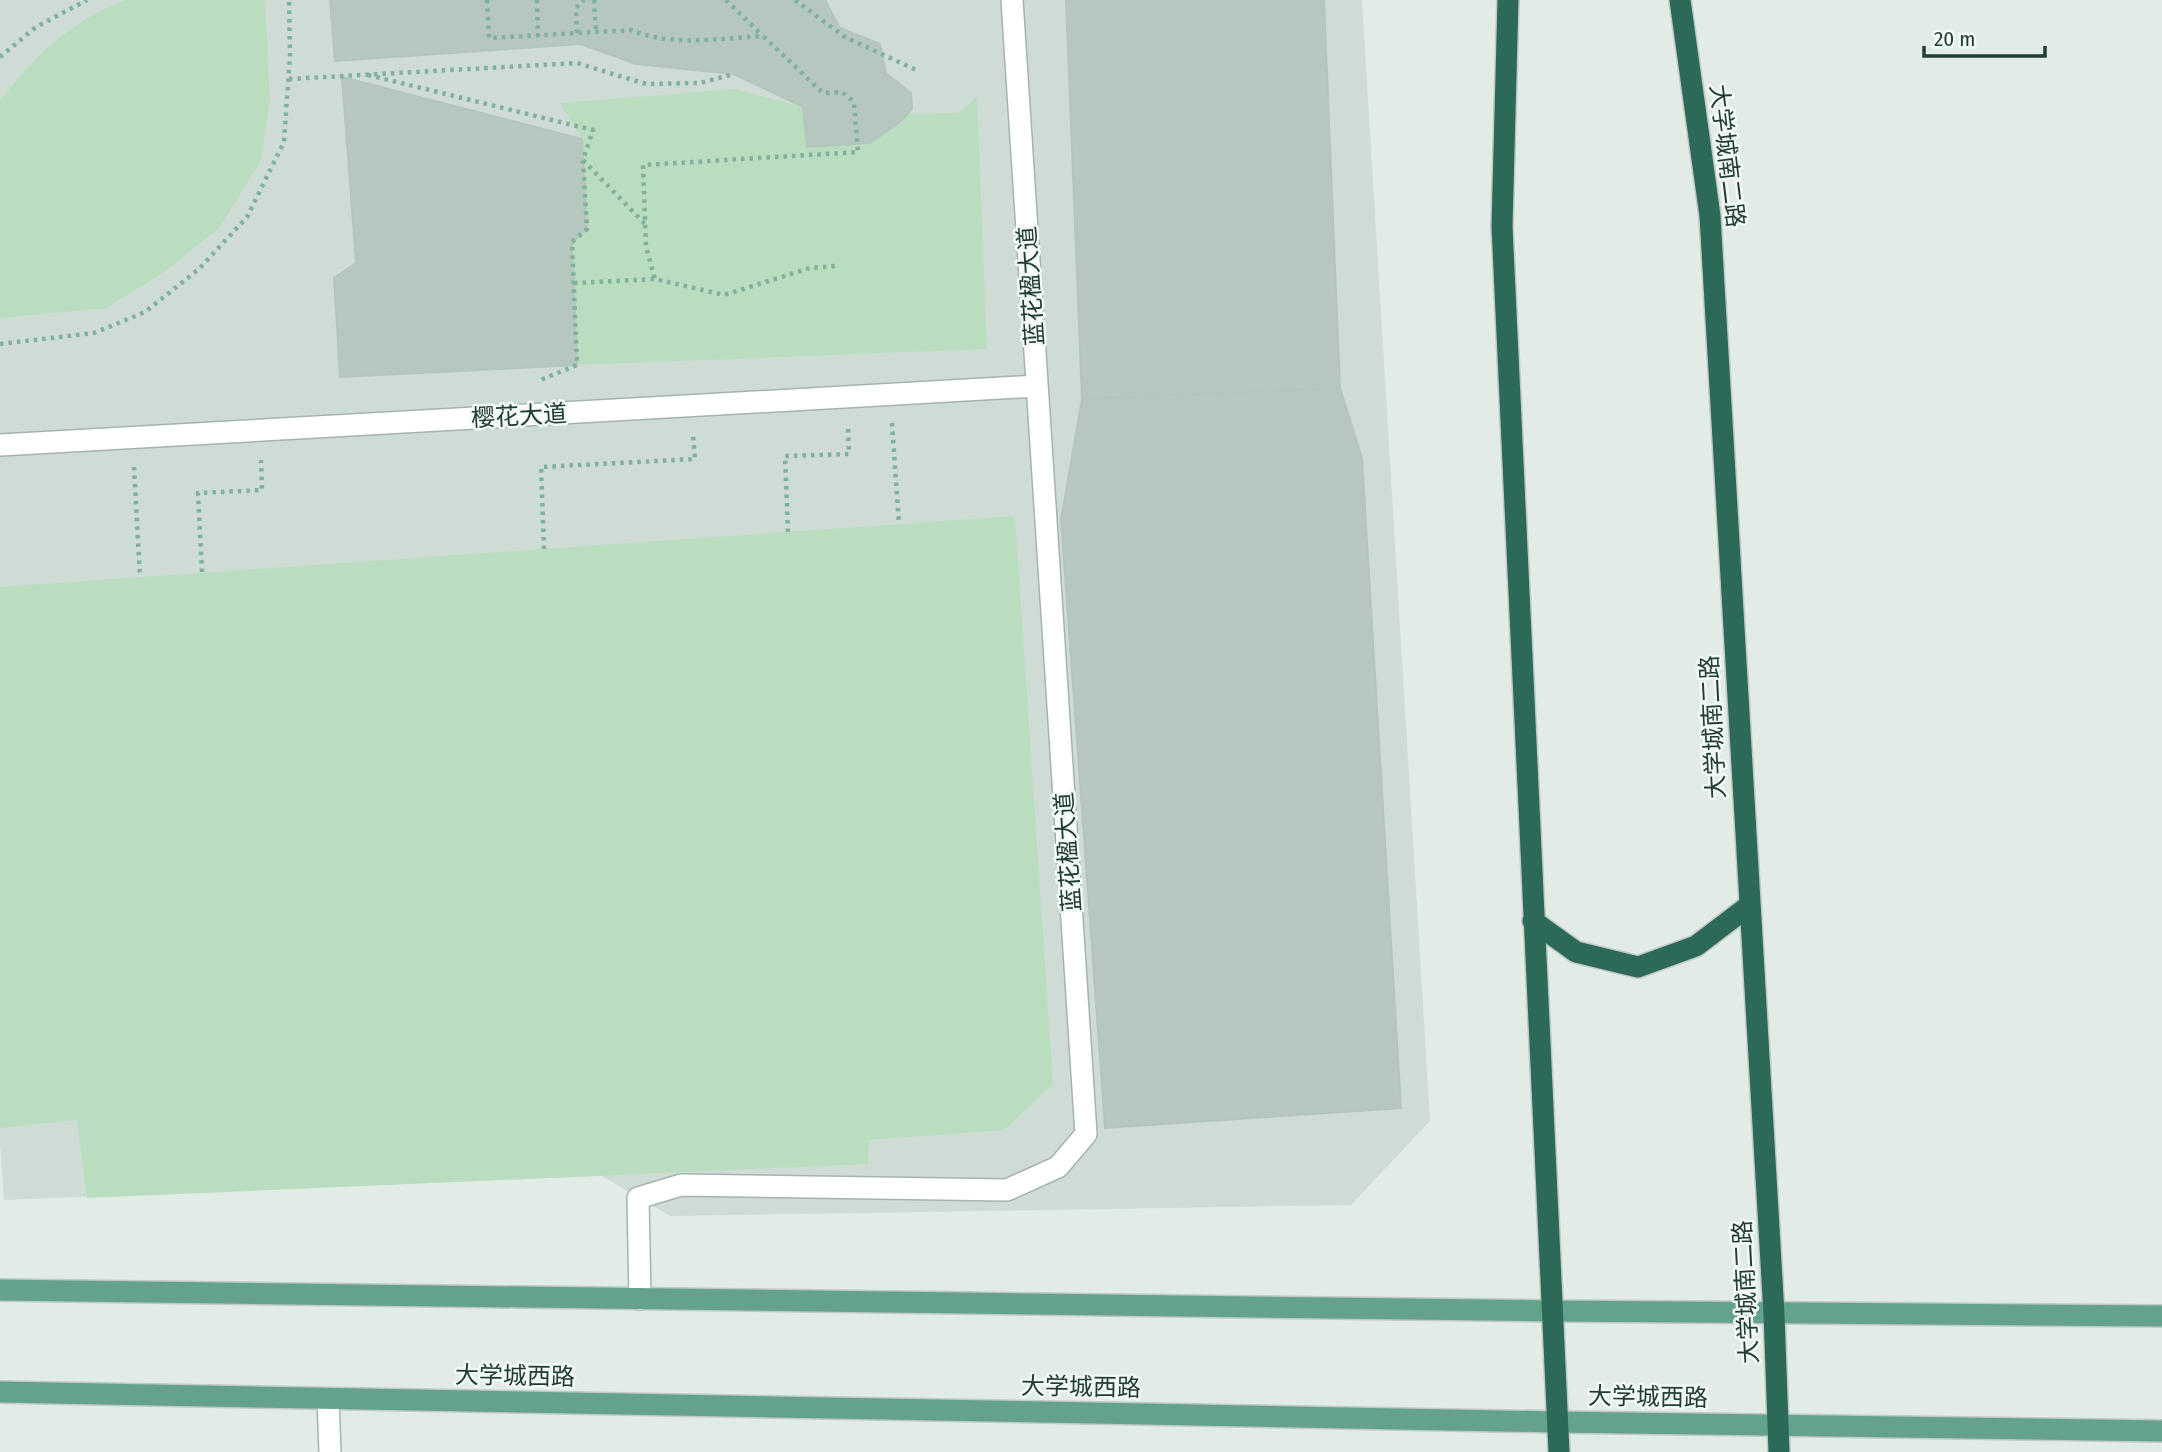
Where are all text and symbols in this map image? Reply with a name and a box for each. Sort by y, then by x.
scale bar [1924,14,2045,58]
text: 20 m [1934,26,1975,52]
street label: 大学城南二路 [1704,83,1750,229]
street label: 蓝花楹大道 [1013,225,1049,347]
street label: 樱花大道 [470,400,568,432]
street label: 大学城南二路 [1695,654,1731,800]
street label: 蓝花楹大道 [1050,791,1086,913]
street label: 大学城南二路 [1728,1219,1764,1365]
street label: 大学城西路 [455,1361,575,1391]
street label: 大学城西路 [1021,1372,1141,1402]
street label: 大学城西路 [1588,1382,1708,1412]

